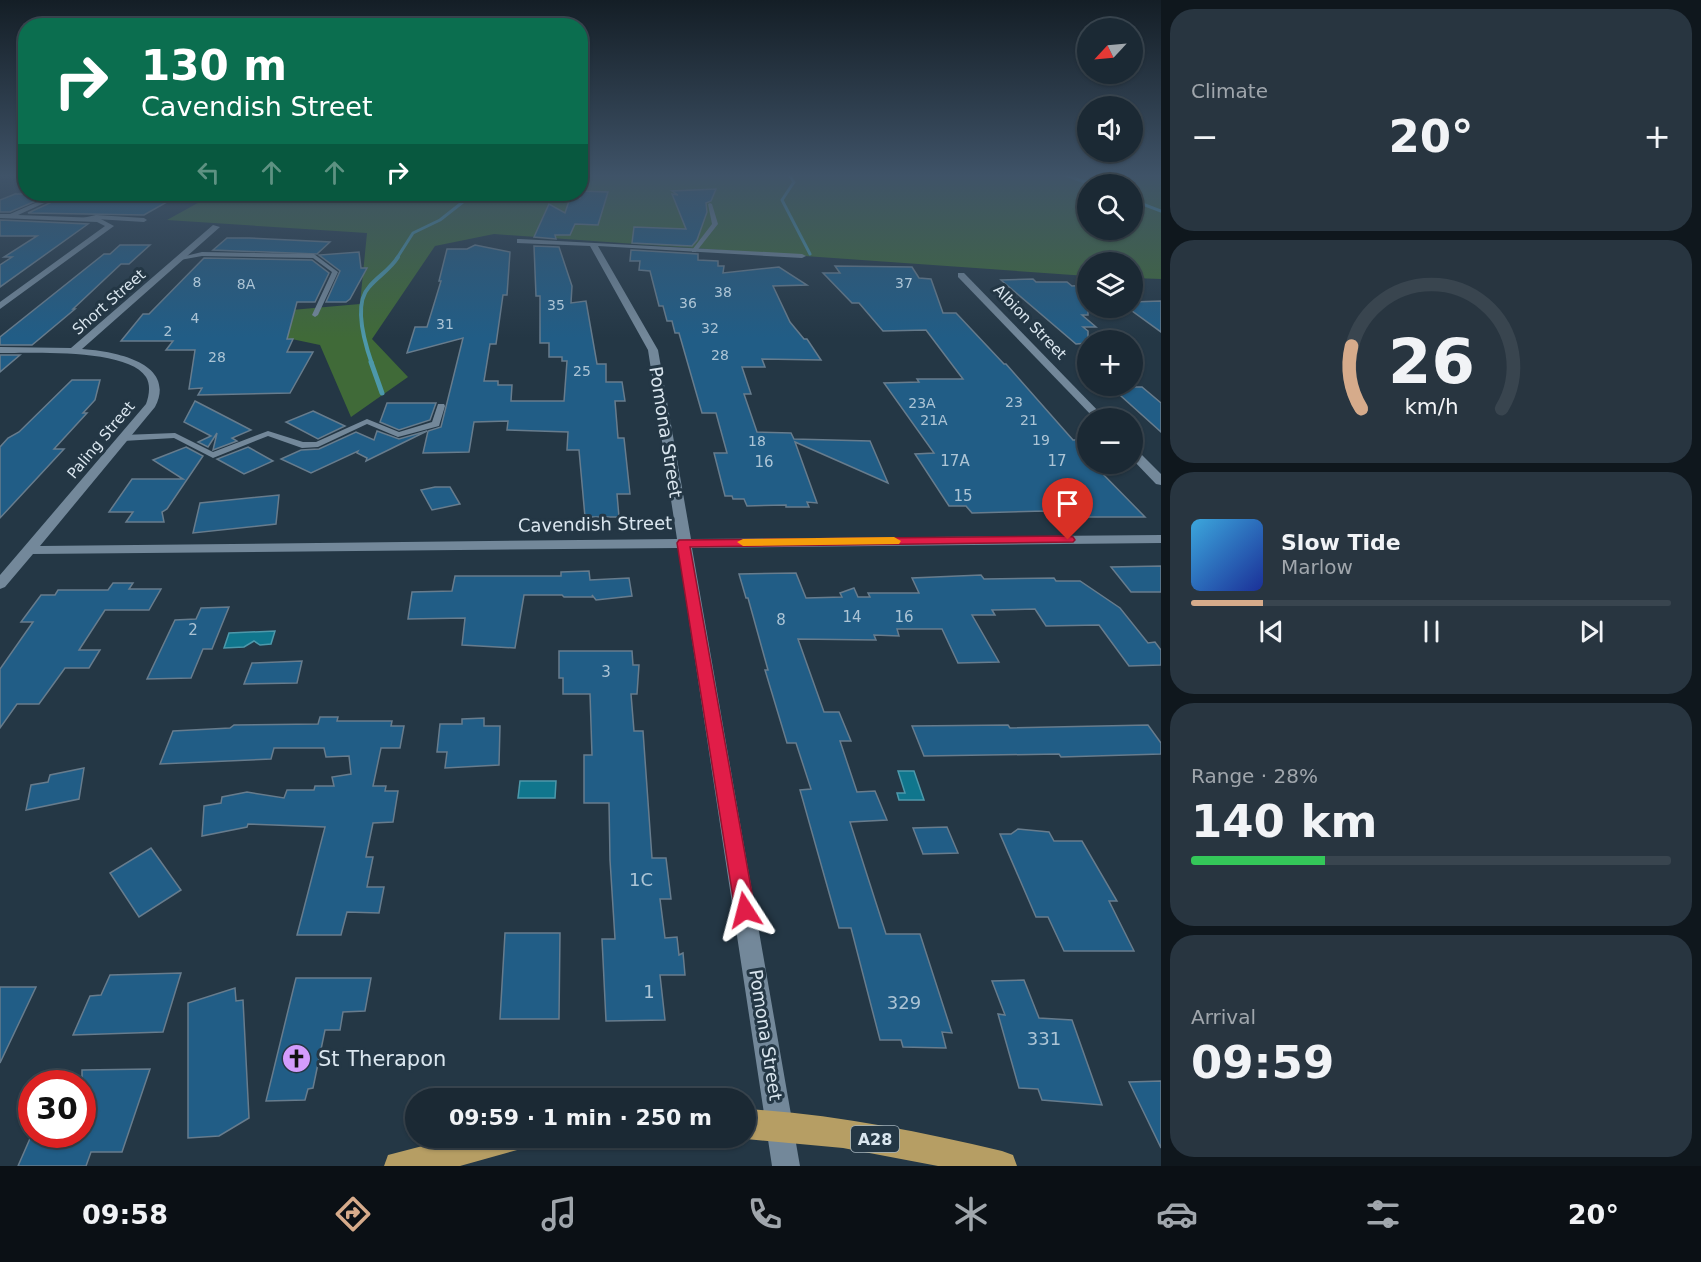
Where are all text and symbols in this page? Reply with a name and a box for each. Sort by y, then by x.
north arrow [1077,18,1143,84]
map controls [1077,18,1143,474]
text: 130 m [141,41,287,90]
icon: right [42,42,120,120]
text: Climate [1191,79,1268,103]
text: Cavendish Street [141,91,373,122]
button: sound [1077,96,1143,162]
text: 20° [1388,110,1474,163]
text: − [1191,117,1219,156]
text: + [1643,117,1671,156]
icon: left [192,156,225,189]
icon: ahead [255,156,288,189]
icon: ahead [318,156,351,189]
icon: right [381,156,414,189]
button: search [1077,174,1143,240]
button: layers [1077,252,1143,318]
street label: Short Street [69,265,149,339]
house number: 8 [193,274,201,290]
house number: 37 [895,275,913,291]
house number: 8A [237,276,256,292]
street label: Albion Street [990,281,1070,363]
house number: 38 [714,284,732,300]
house number: 36 [679,295,697,311]
house number: 35 [547,297,565,313]
house number: 4 [191,310,200,326]
house number: 31 [436,316,454,332]
house number: 32 [701,320,719,336]
house number: 2 [164,323,172,339]
text: 26 [1388,325,1474,398]
button: + [1077,330,1143,396]
house number: 28 [711,347,729,363]
house number: 28 [208,349,226,365]
house number: 25 [573,363,591,379]
street label: Pomona Street [645,365,687,499]
house number: 23 [1005,394,1023,410]
text: km/h [1404,394,1458,419]
house number: 23A [908,395,936,411]
street label: Paling Street [63,398,139,482]
button: − [1077,408,1143,474]
house number: 21A [920,412,948,428]
house number: 21 [1020,412,1038,428]
house number: 19 [1032,432,1050,448]
house number: 18 [748,433,766,449]
house number: 17A [940,452,970,470]
house number: 17 [1047,452,1067,470]
house number: 16 [754,453,774,471]
pin [1042,478,1093,540]
house number: 15 [953,487,973,505]
icon: arrive [1051,487,1084,520]
street label: Cavendish Street [518,512,672,536]
text: Slow Tide [1281,530,1401,555]
text: Marlow [1281,555,1353,579]
house number: 14 [842,608,862,626]
house number: 16 [894,608,914,626]
house number: 8 [776,611,786,629]
icon: previous [1255,615,1288,648]
icon: pause [1415,615,1448,648]
icon: next [1575,615,1608,648]
house number: 2 [188,621,198,639]
house number: 3 [601,663,611,681]
text: Range · 28% [1191,764,1318,788]
text: 140 km [1191,795,1377,848]
house number: 1C [629,869,653,890]
position arrow [713,878,777,942]
street label: Pomona Street [745,968,787,1102]
house number: 1 [643,981,655,1002]
house number: 329 [887,992,921,1013]
text: Arrival [1191,1005,1256,1029]
house number: 331 [1027,1028,1061,1049]
text: 09:59 [1191,1036,1334,1089]
church icon: St Therapon [281,1043,313,1075]
place label: St Therapon [318,1047,446,1071]
speed limit sign: 30 [18,1070,96,1148]
text: 09:59 · 1 min · 250 m [449,1105,712,1130]
road number: A28 [851,1126,899,1152]
icon: directions [332,1193,374,1235]
icon: music [538,1193,580,1235]
icon: phone [744,1193,786,1235]
icon: climate [950,1193,992,1235]
icon: car [1156,1193,1198,1235]
icon: filters [1362,1193,1404,1235]
text: 09:58 [82,1199,168,1230]
text: 20° [1568,1199,1619,1230]

